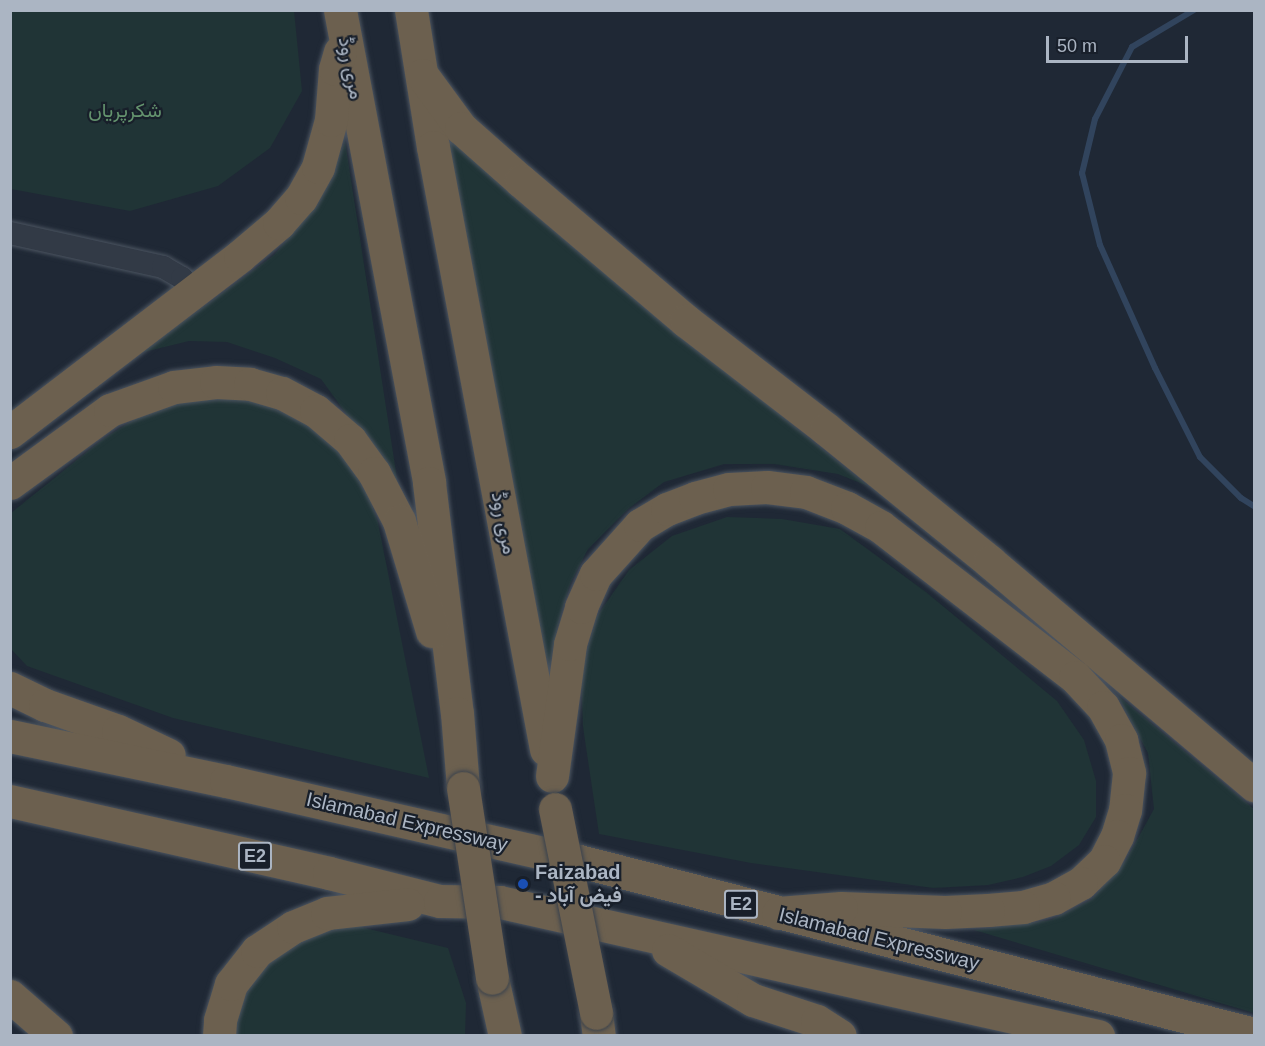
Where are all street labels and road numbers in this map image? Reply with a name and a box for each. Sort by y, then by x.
street label: مری روڈ [333,35,369,101]
street label: مری روڈ [486,490,522,556]
street label: Islamabad Expressway [304,787,510,857]
road number: E2 [237,841,273,871]
road number: E2 [723,889,759,919]
street label: Islamabad Expressway [776,902,982,976]

